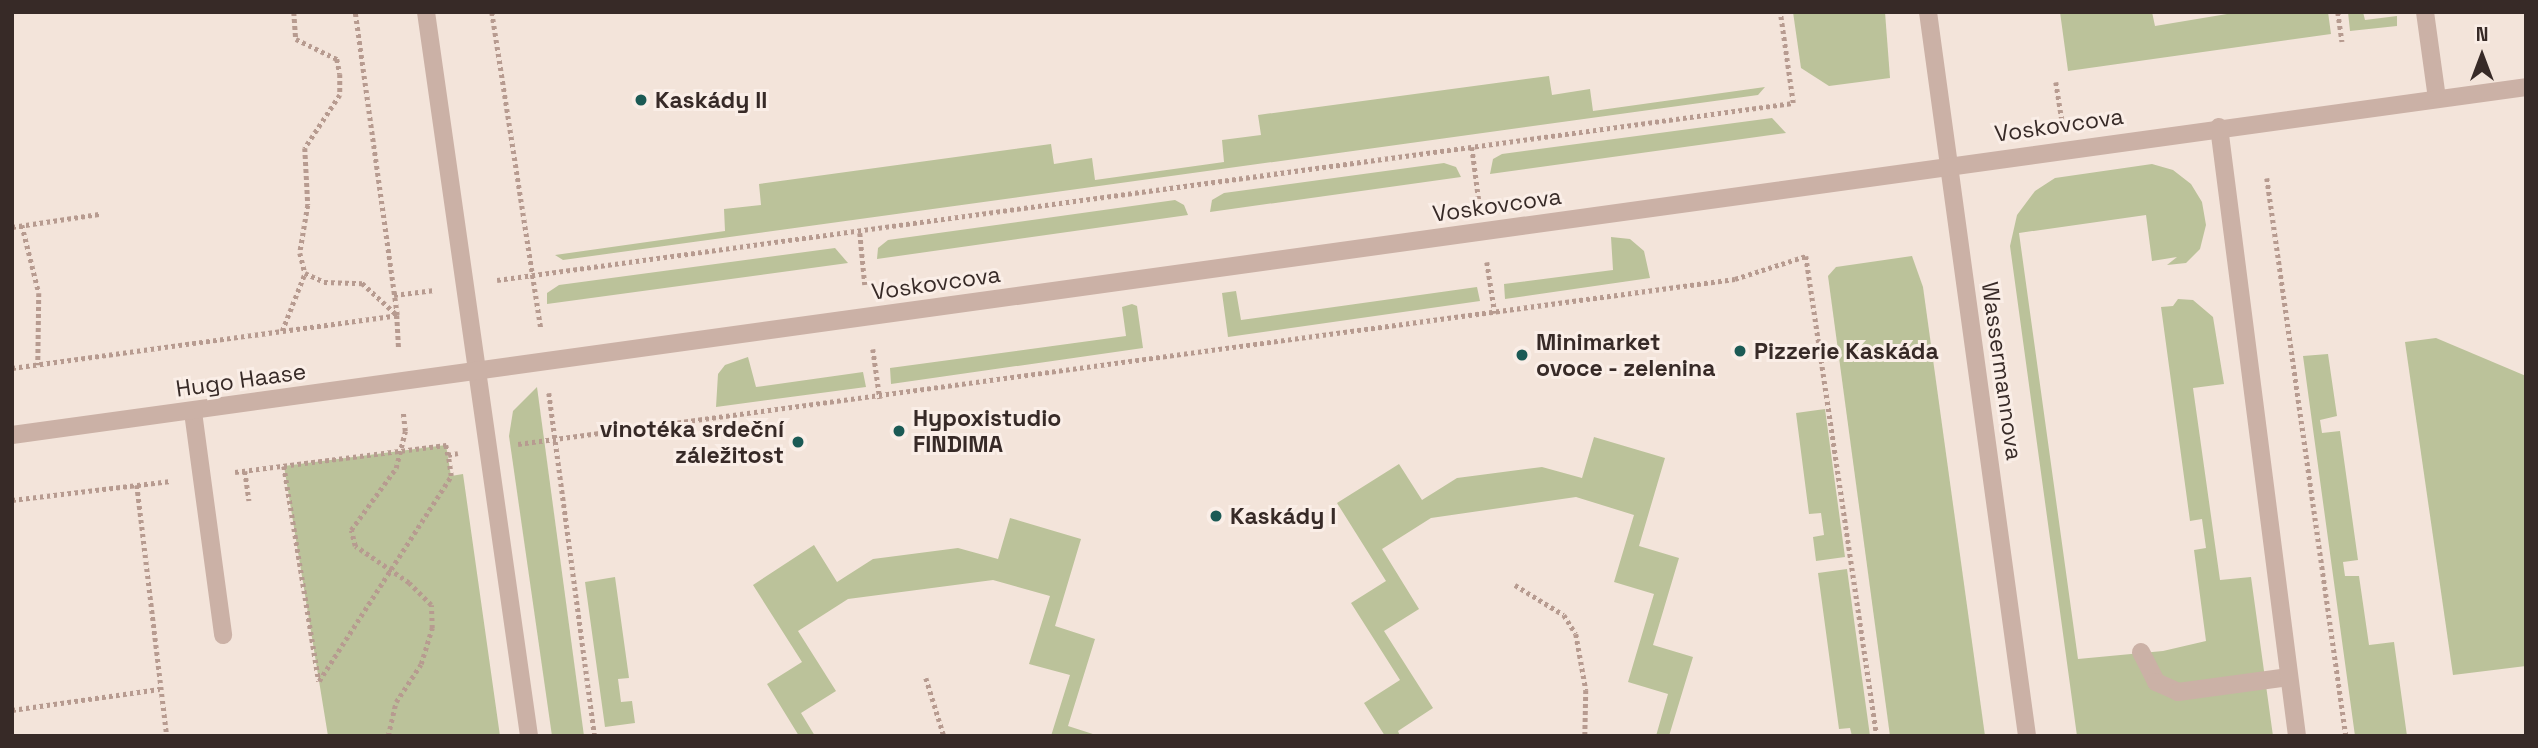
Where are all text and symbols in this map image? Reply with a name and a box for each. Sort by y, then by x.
north arrow [2447,21,2517,91]
text: N [2476,22,2488,47]
place label: Kaskády II [655,86,767,114]
marker: Kaskády II [633,92,649,108]
street label: Voskovcova [1993,102,2125,148]
street label: Voskovcova [1431,182,1563,228]
street label: Voskovcova [870,260,1002,306]
street label: Wassermannova [1976,280,2028,462]
place label: Minimarket ovoce - zelenina [1536,328,1717,382]
place label: Pizzerie Kaskáda [1754,337,1939,365]
marker: Pizzerie Kaskáda [1732,343,1748,359]
marker: Minimarket ovoce - zelenina [1514,347,1530,363]
street label: Hugo Haase [174,357,308,403]
place label: Hypoxistudio FINDIMA [913,404,1061,458]
place label: vinotéka srdeční záležitost [600,415,784,469]
marker: Hypoxistudio FINDIMA [891,423,907,439]
marker: vinotéka srdeční záležitost [790,434,806,450]
place label: Kaskády I [1230,502,1336,530]
marker: Kaskády I [1208,508,1224,524]

